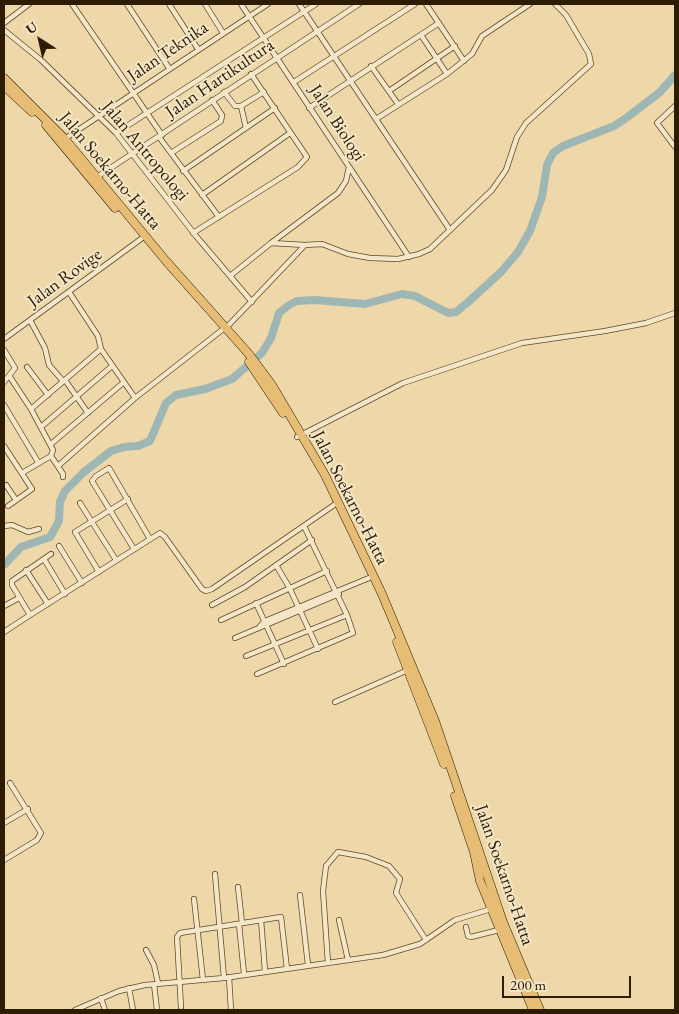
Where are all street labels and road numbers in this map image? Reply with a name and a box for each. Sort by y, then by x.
street label: Jalan Teknika [123,17,213,87]
street label: Jalan Hartikultura [162,35,278,123]
street label: Jalan Biologi [304,81,370,165]
street label: Jalan Antropologi [97,97,193,205]
street label: Jalan Soekarno-Hatta [54,108,166,234]
street label: Jalan Rovige [24,244,106,312]
street label: Jalan Soekarno-Hatta [307,427,393,569]
street label: Jalan Soekarno-Hatta [470,802,538,948]

